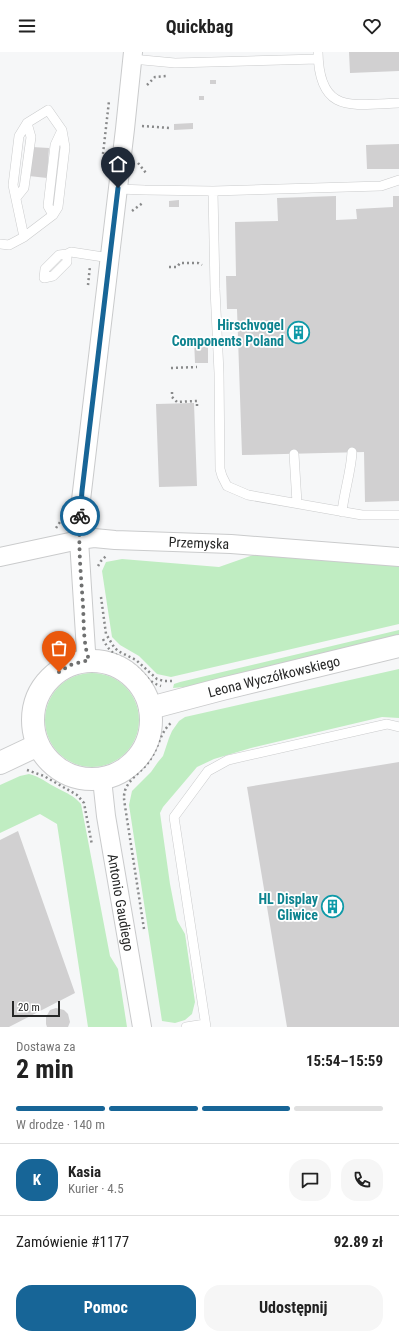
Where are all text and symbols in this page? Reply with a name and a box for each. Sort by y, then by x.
icon: menu [16,15,38,37]
icon: heart [361,15,383,37]
text: Quickbag [166,16,233,37]
pin [101,147,135,188]
icon: home [107,153,129,175]
place label: Hirschvogel Components Poland [172,317,284,349]
building icon: Hirschvogel Components Poland [286,320,312,346]
courier [60,496,100,536]
icon: bike [69,505,91,527]
street label: Przemyska [168,534,229,552]
pin [42,631,76,672]
icon: bag [48,637,70,659]
street label: Leona Wyczółkowskiego [206,653,342,700]
street label: Antonio Gaudiego [105,853,137,952]
place label: HL Display Gliwice [259,891,319,923]
building icon: HL Display Gliwice [320,894,346,920]
scale bar [12,999,60,1018]
text: 20 m [18,1001,40,1014]
text: Dostawa za [16,1039,76,1054]
text: 15:54–15:59 [306,1052,383,1070]
text: 2 min [16,1054,74,1084]
text: W drodze · 140 m [16,1117,105,1132]
button: chat [289,1159,331,1201]
button: phone [341,1159,383,1201]
text: Kasia [68,1163,101,1181]
text: K [33,1171,41,1189]
text: Kurier · 4.5 [68,1181,124,1196]
text: Zamówienie #1177 [16,1233,129,1251]
text: 92.89 zł [334,1233,383,1251]
button: Pomoc [16,1285,196,1331]
button: Udostępnij [204,1285,383,1331]

